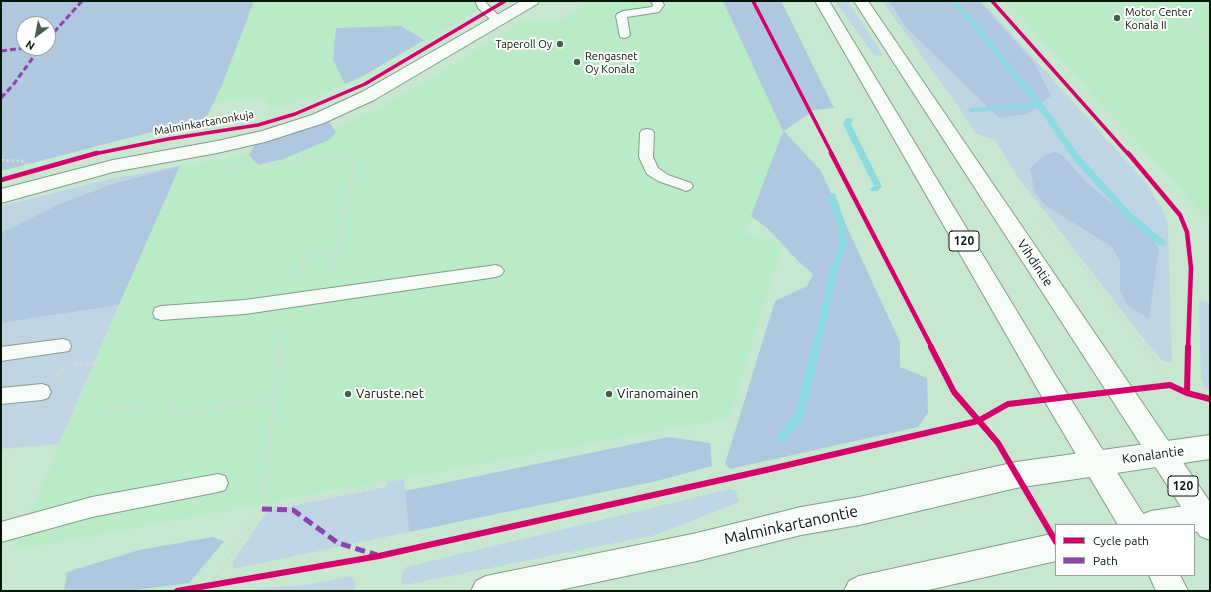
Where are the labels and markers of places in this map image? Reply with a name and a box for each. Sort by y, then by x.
place label: Motor Center Konala II [1125,5,1192,31]
marker: Motor Center Konala II [1112,13,1122,23]
place label: Taperoll Oy [495,37,552,51]
marker: Taperoll Oy [555,39,565,49]
place label: Rengasnet Oy Konala [585,49,638,75]
marker: Rengasnet Oy Konala [572,57,582,67]
place label: Varuste.net [356,386,424,402]
place label: Viranomainen [617,386,699,402]
marker: Varuste.net [343,389,353,399]
marker: Viranomainen [604,389,614,399]

